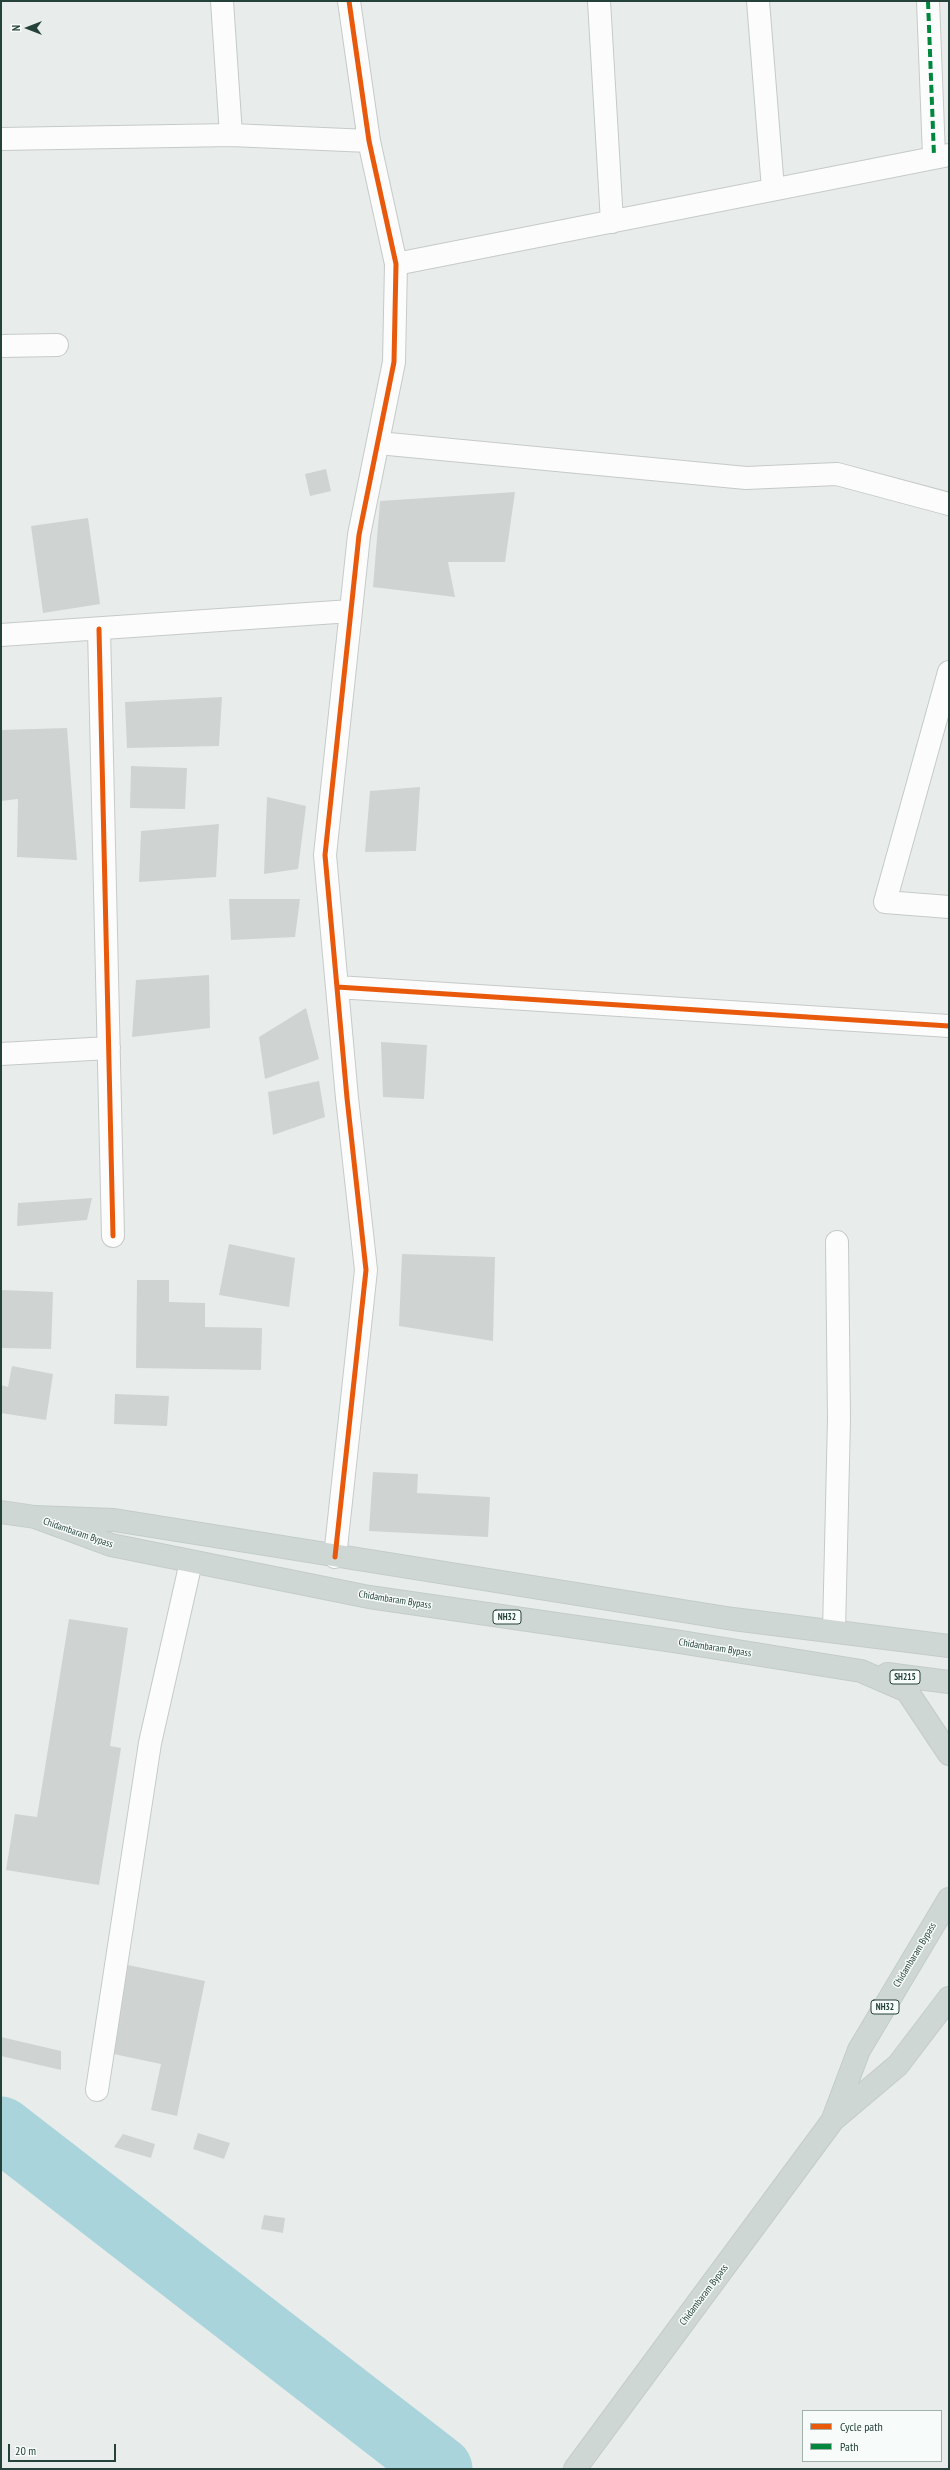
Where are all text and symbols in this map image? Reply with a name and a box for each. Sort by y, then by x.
north arrow [8,8,48,48]
text: N [9,25,23,31]
street label: Chidambaram Bypass [41,1515,115,1551]
street label: Chidambaram Bypass [358,1588,432,1612]
road number: NH32 [493,1610,521,1624]
street label: Chidambaram Bypass [678,1636,752,1660]
road number: SH215 [890,1670,920,1684]
street label: Chidambaram Bypass [891,1921,939,1989]
road number: NH32 [871,2000,899,2014]
street label: Chidambaram Bypass [677,2262,731,2328]
legend [802,2410,942,2462]
text: Cycle path [840,2419,883,2434]
scale bar [10,2436,118,2462]
text: Path [840,2439,858,2454]
text: 20 m [15,2443,36,2458]

